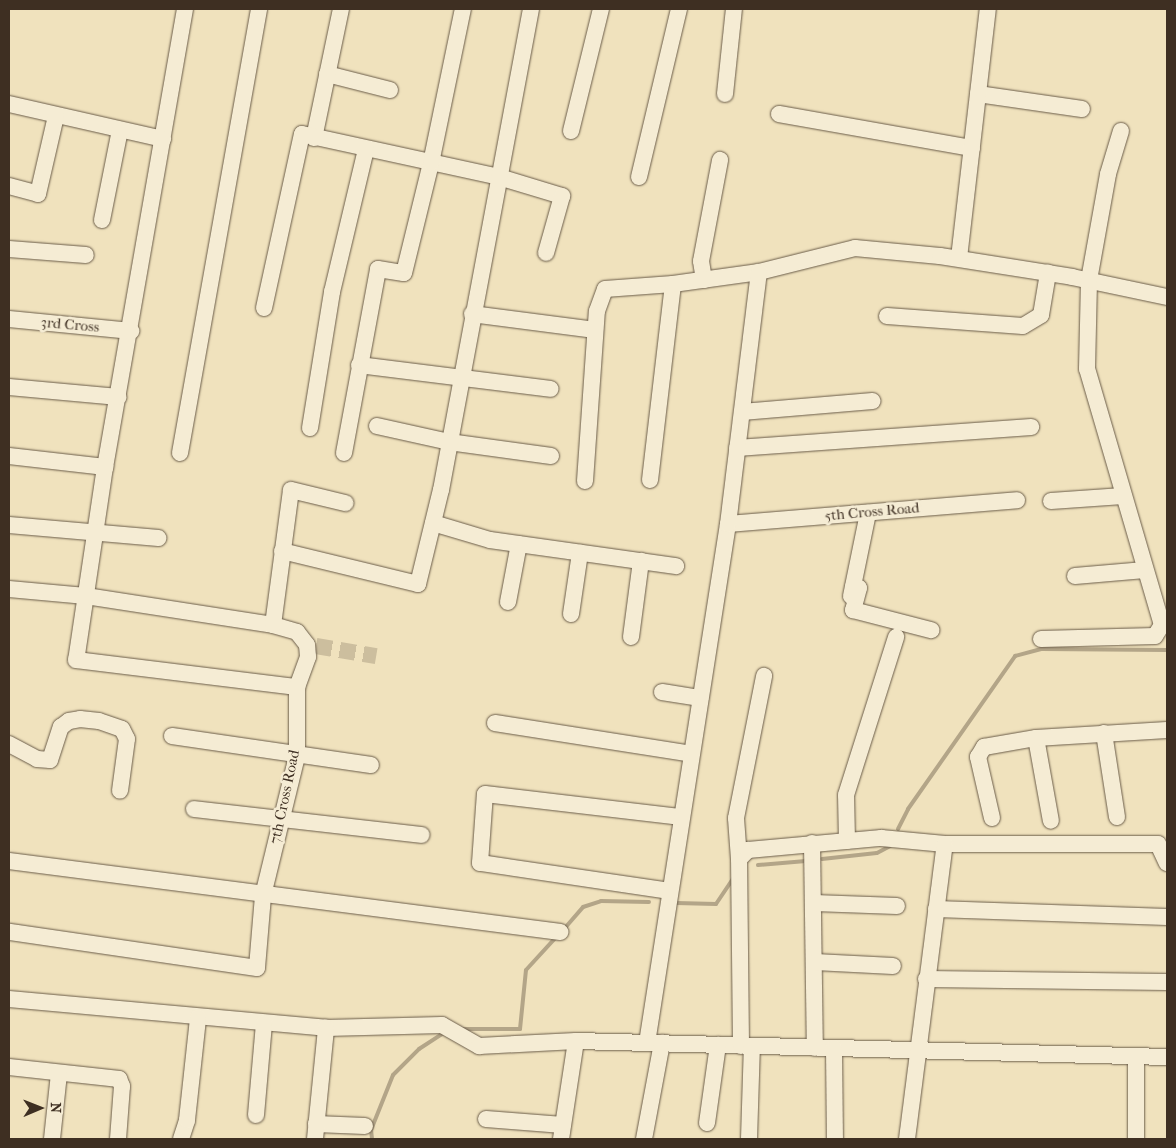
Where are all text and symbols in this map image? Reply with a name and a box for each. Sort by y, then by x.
street label: 3rd Cross [40,313,100,337]
street label: 5th Cross Road [824,499,920,525]
street label: 7th Cross Road [266,748,304,846]
north arrow [15,1083,65,1133]
text: N [47,1102,64,1113]

